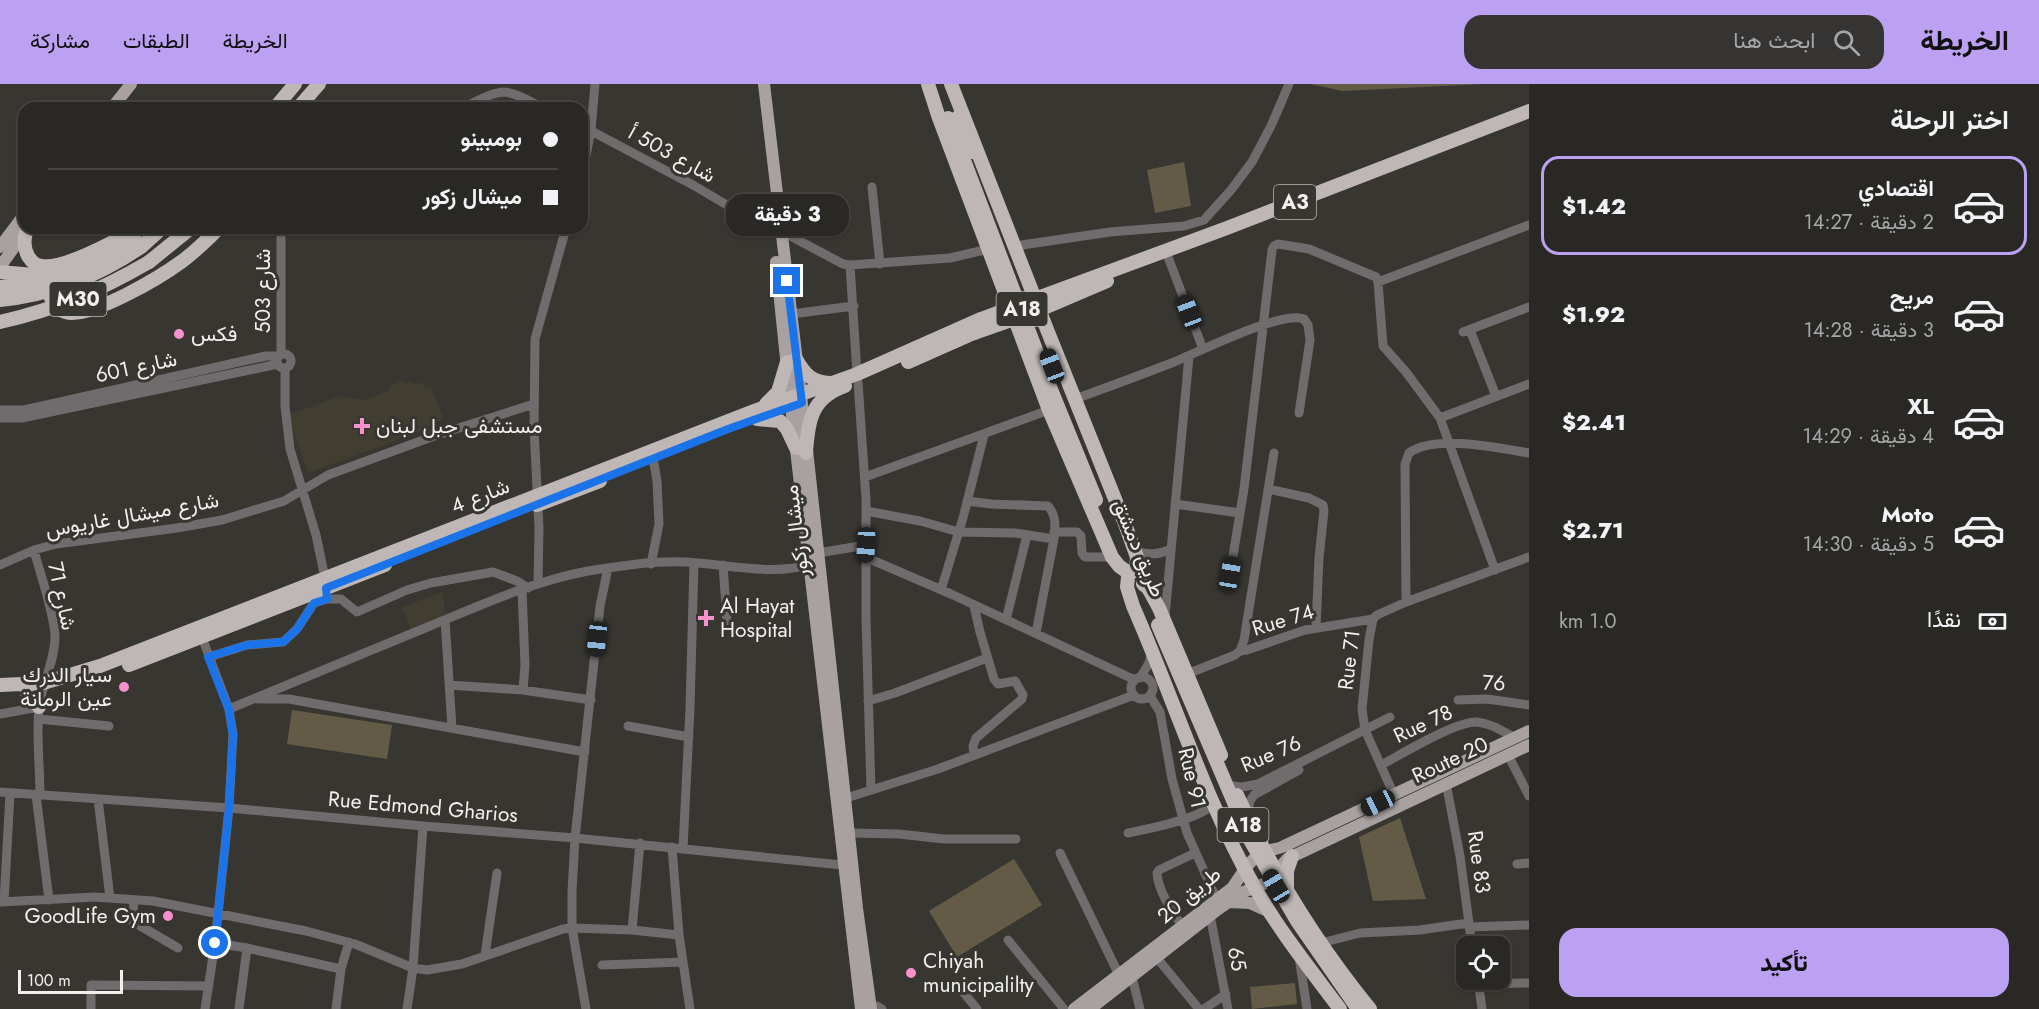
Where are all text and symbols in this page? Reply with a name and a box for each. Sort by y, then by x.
search box [1464,15,1884,69]
text: الخريطة [1920,20,2009,61]
text: ابحث هنا [1733,24,1815,56]
text: مشاركة [30,26,90,56]
text: الطبقات [123,26,190,56]
text: الخريطة [223,26,288,56]
icon: search [1830,26,1863,59]
text: اختر الرحلة [1890,100,2009,139]
street label: شارع 503 أ [623,118,721,190]
text: بومبينو [460,122,522,154]
text: اقتصادي [1858,172,1934,204]
icon: car [1952,179,2006,233]
text: ميشال زكور [422,180,522,212]
road number: A3 [1274,185,1316,219]
text: $1.42 [1562,190,1626,222]
callout: 3 دقيقة [726,194,848,236]
text: 3 دقيقة [754,200,821,229]
text: 2 دقيقة · 14:27 [1804,208,1934,237]
street label: شارع 503 [248,249,278,333]
route end [773,267,800,294]
text: مريح [1890,280,1934,312]
road number: M30 [50,282,106,316]
icon: car [1952,287,2006,341]
road number: A18 [996,292,1048,326]
car [1174,292,1204,332]
text: $1.92 [1562,298,1625,330]
text: 3 دقيقة · 14:28 [1804,316,1934,345]
place label: فكس [191,319,237,349]
marker: فكس [172,327,186,341]
street label: شارع 601 [92,344,180,390]
car [1037,346,1067,386]
text: XL [1907,390,1934,422]
icon: car [1952,395,2006,449]
text: $2.41 [1562,406,1626,438]
place label: مستشفى جبل لبنان [376,411,542,441]
marker: مستشفى جبل لبنان [353,417,371,435]
text: 4 دقيقة · 14:29 [1802,422,1934,451]
street label: شارع 4 [446,471,514,521]
street label: ميشال زكور [775,483,817,580]
street label: شارع ميشال غاريوس [43,485,221,545]
street label: طريق دمشق [1105,494,1173,602]
text: Moto [1881,498,1934,530]
icon: car [1952,503,2006,557]
text: $2.71 [1562,514,1624,546]
car [856,527,876,563]
text: 5 دقيقة · 14:30 [1803,530,1934,559]
car [1218,555,1242,593]
street label: شارع 71 [40,559,84,633]
place label: Al Hayat Hospital [720,591,794,645]
street label: Rue 74 [1248,596,1318,644]
text: نقدًا [1927,603,1961,635]
icon: cash [1976,605,2009,638]
text: 1.0 km [1559,607,1616,636]
marker: Al Hayat Hospital [697,609,715,627]
car [586,620,608,658]
street label: Rue 71 [1330,628,1368,692]
place label: سيار الدرك عين الرمانة [20,660,112,714]
street label: 76 [1482,667,1506,699]
marker: سيار الدرك عين الرمانة [117,680,131,694]
street label: Rue 78 [1388,697,1458,751]
street label: Rue 76 [1236,728,1306,780]
street label: Route 20 [1407,729,1493,791]
street label: Rue 91 [1170,745,1214,811]
street label: Rue Edmond Gharios [327,784,519,830]
car [1358,787,1398,819]
road number: A18 [1218,808,1268,842]
street label: Rue 83 [1460,829,1498,895]
street label: طريق 20 [1150,859,1228,931]
car [1259,866,1293,906]
place label: GoodLife Gym [25,901,156,931]
marker: GoodLife Gym [161,909,175,923]
button: تأكيد [1559,928,2009,997]
route start [201,929,228,956]
map controls [1456,936,1510,990]
button: locate [1456,936,1510,990]
street label: 65 [1220,944,1254,974]
place label: Chiyah municipalilty [923,946,1035,1000]
marker: Chiyah municipalilty [904,966,918,980]
scale bar [18,967,123,994]
text: 100 m [27,969,71,992]

